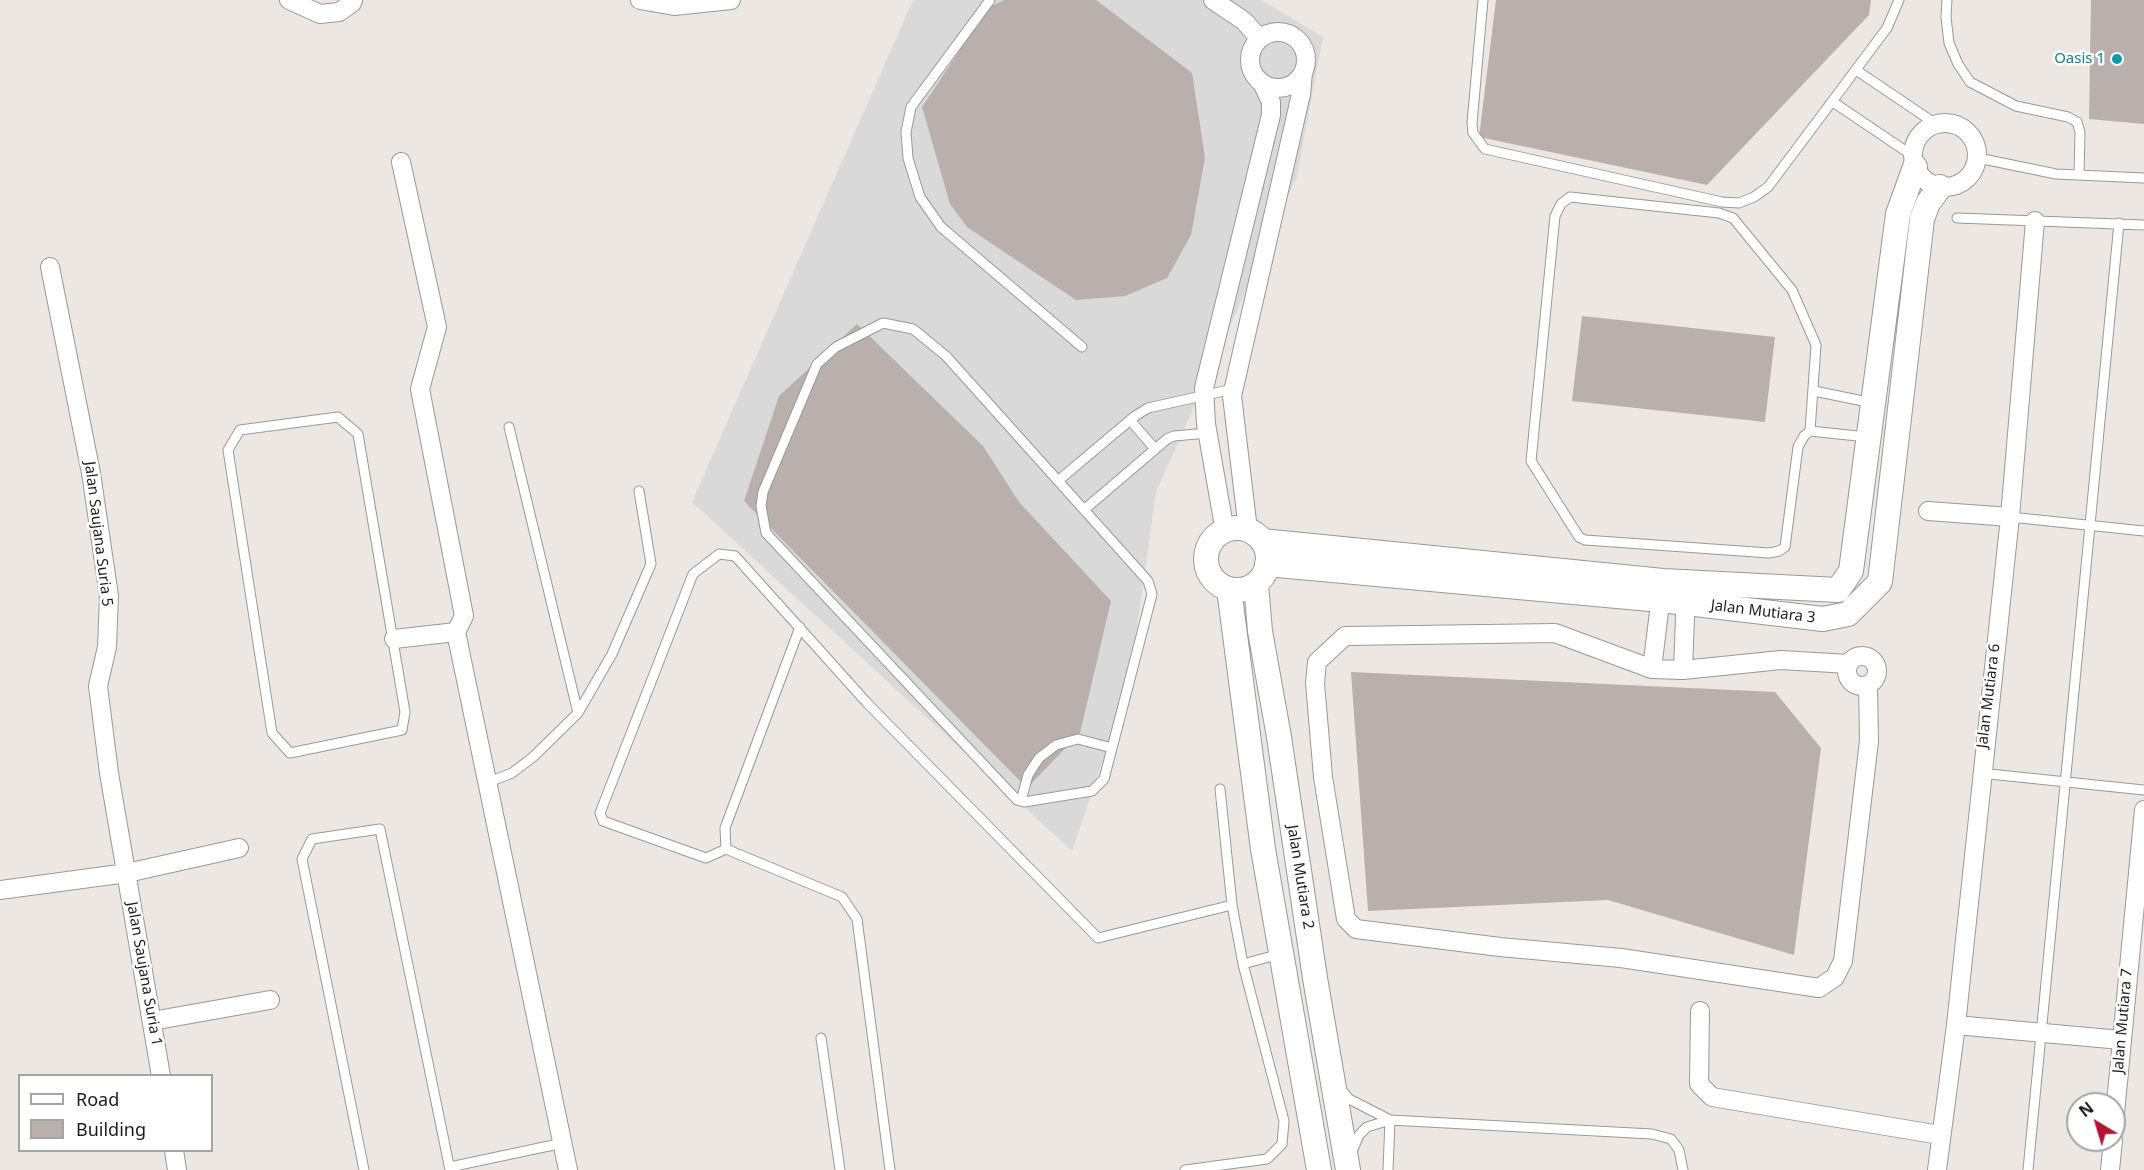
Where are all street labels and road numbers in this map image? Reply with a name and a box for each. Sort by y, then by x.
street label: Jalan Saujana Suria 5 [80,460,116,608]
street label: Jalan Mutiara 3 [1710,597,1816,627]
street label: Jalan Mutiara 6 [1974,643,2004,749]
street label: Jalan Mutiara 2 [1283,824,1317,930]
street label: Jalan Saujana Suria 1 [122,900,166,1048]
street label: Jalan Mutiara 7 [2109,968,2137,1074]

